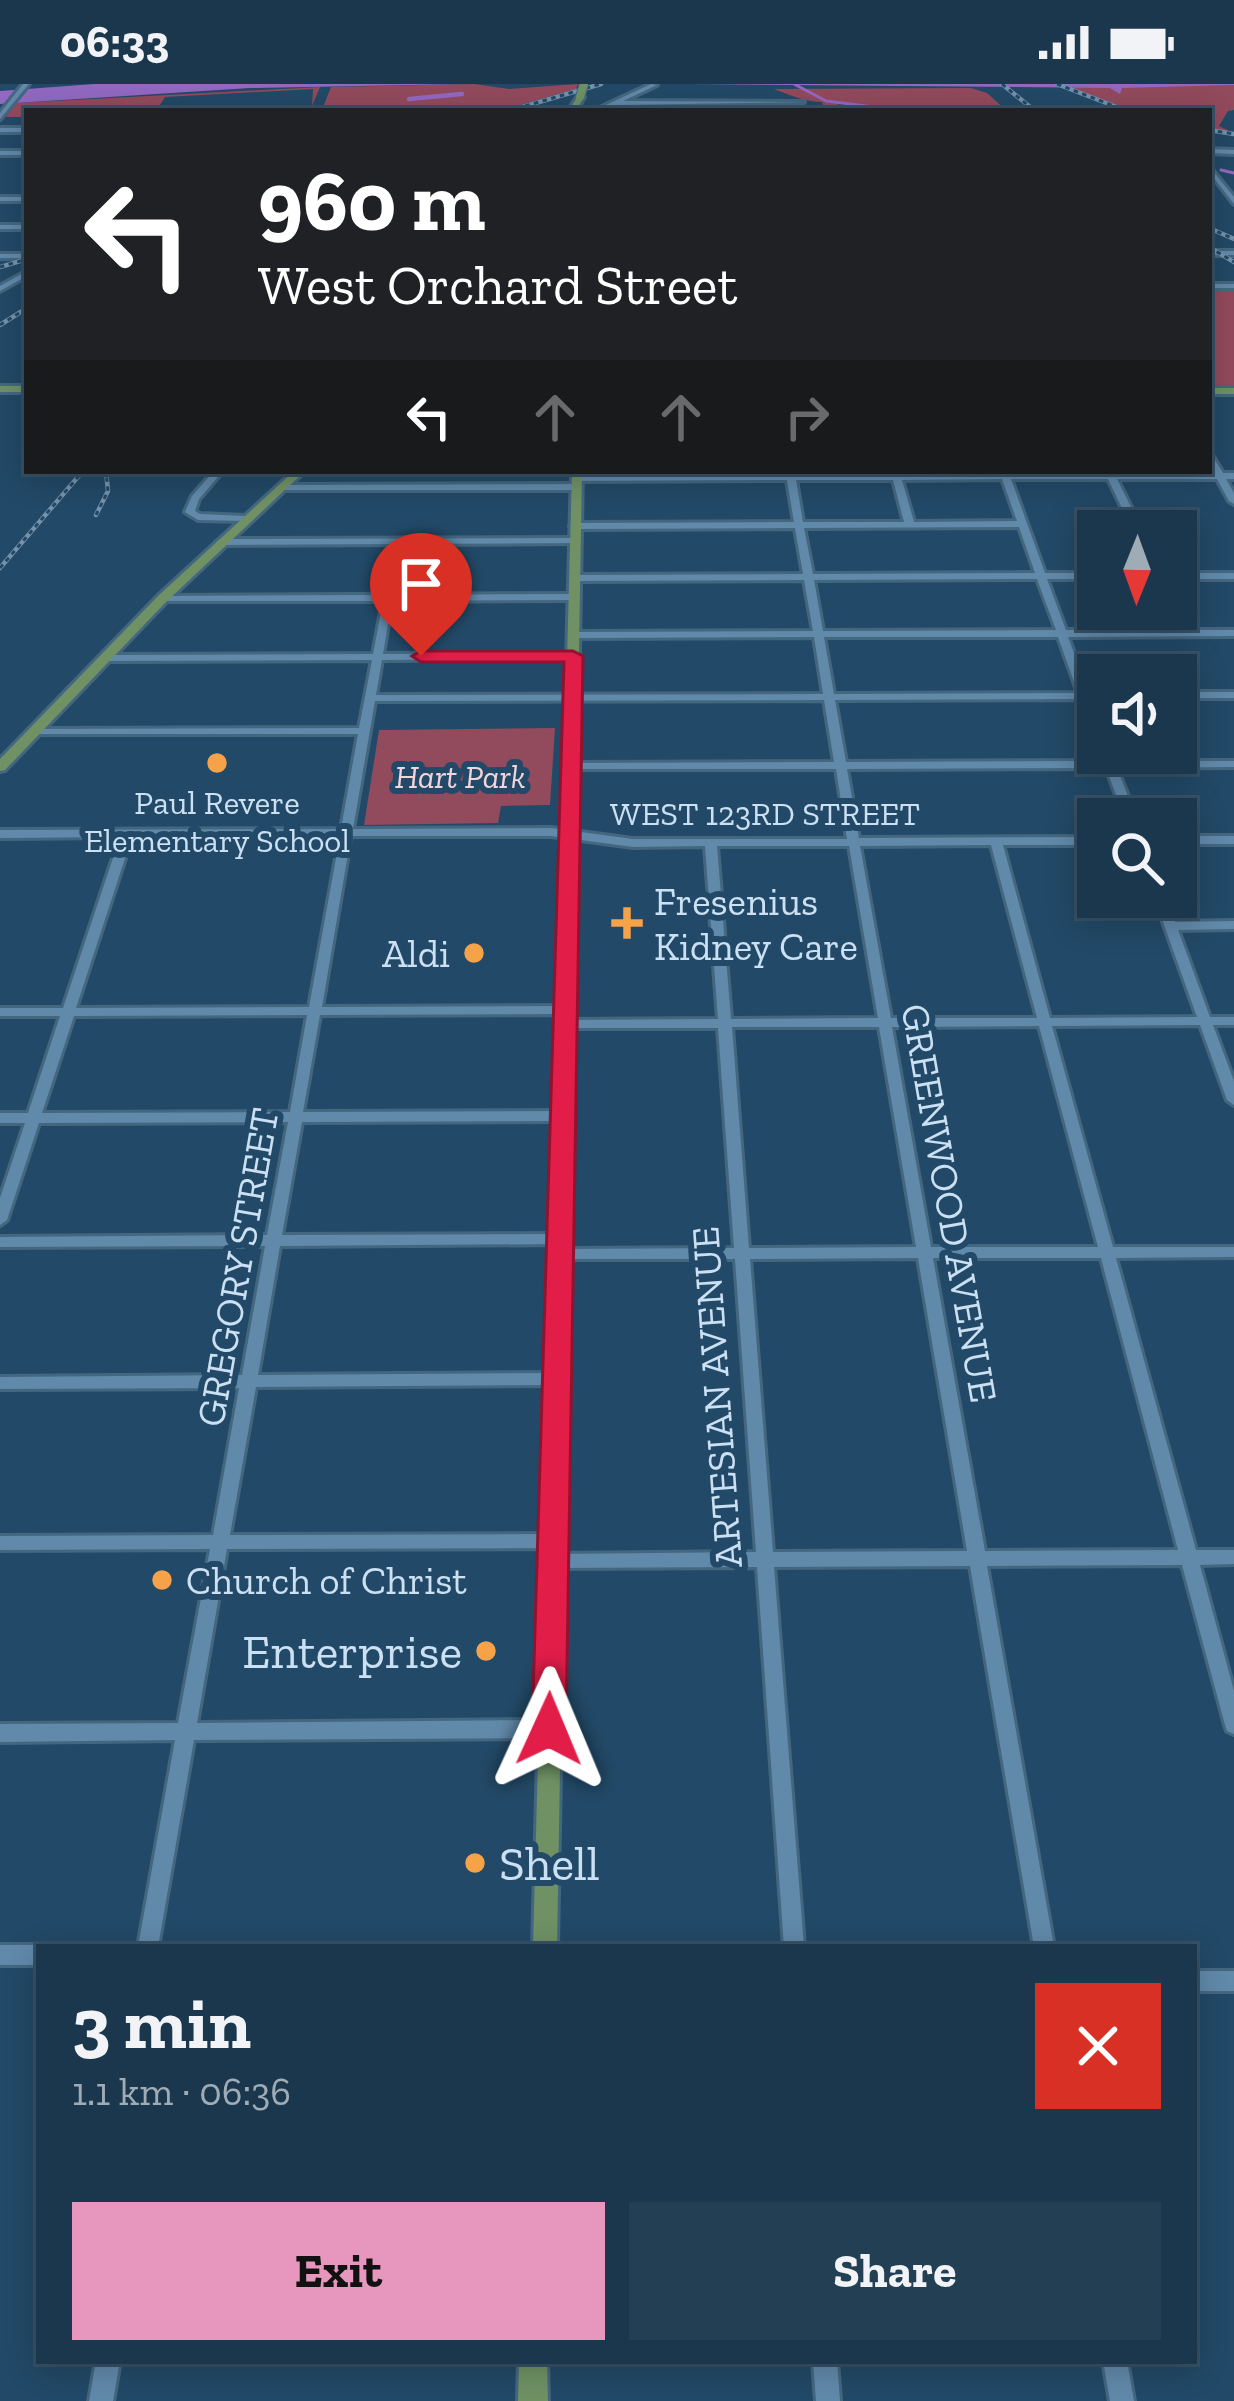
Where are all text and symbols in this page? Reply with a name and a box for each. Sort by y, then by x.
text: 06:33 [60,15,169,69]
text: 960 m [258,151,486,252]
icon: left [60,156,216,312]
text: West Orchard Street [258,253,737,318]
icon: left [396,384,462,450]
icon: ahead [522,384,588,450]
icon: ahead [648,384,714,450]
icon: right [774,384,840,450]
north arrow [1077,510,1197,630]
map controls [1077,510,1197,918]
pin [370,533,472,656]
icon: arrive [388,551,454,617]
button: sound [1077,654,1197,774]
marker: Paul Revere Elementary School [204,750,230,776]
park label: Hart Park [395,757,525,796]
place label: Paul Revere Elementary School [84,783,350,860]
street label: WEST 123RD STREET [610,794,920,833]
button: search [1077,798,1197,918]
place label: Fresenius Kidney Care [654,878,858,970]
marker: Fresenius Kidney Care [611,907,643,939]
place label: Aldi [382,930,450,977]
marker: Aldi [461,940,487,966]
street label: GREENWOOD AVENUE [891,1000,1008,1406]
street label: GREGORY STREET [186,1104,289,1430]
street label: ARTESIAN AVENUE [681,1225,752,1569]
place label: Church of Christ [186,1557,467,1604]
marker: Church of Christ [149,1567,175,1593]
place label: Enterprise [242,1623,462,1680]
marker: Enterprise [473,1638,499,1664]
position arrow [486,1666,612,1792]
place label: Shell [499,1835,600,1892]
marker: Shell [462,1850,488,1876]
text: 3 min [72,1980,251,2066]
button: close [1035,1983,1161,2109]
text: 1.1 km · 06:36 [72,2068,291,2115]
button: Exit [72,2202,605,2340]
button: Share [629,2202,1161,2340]

